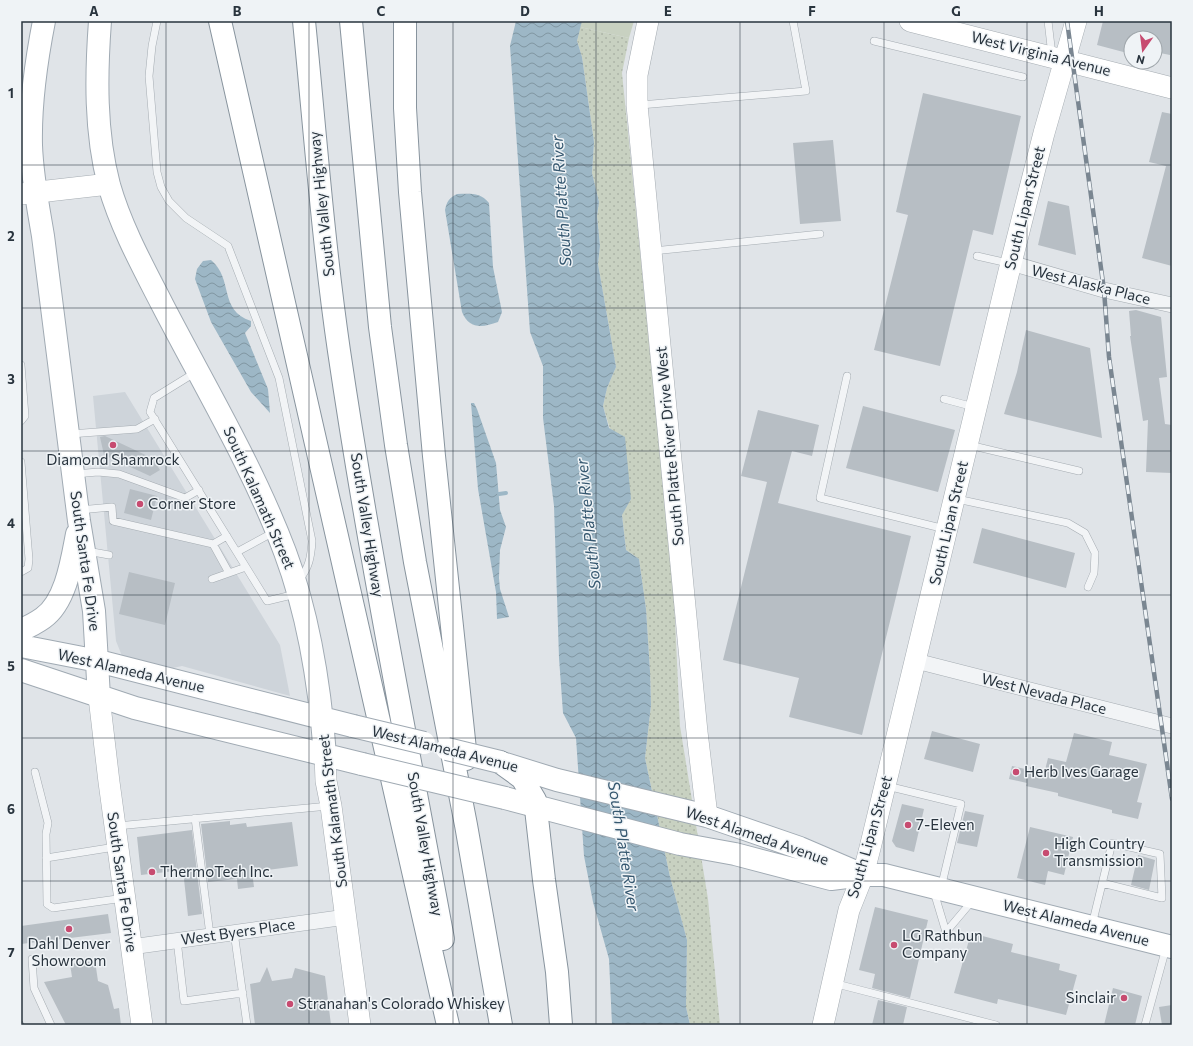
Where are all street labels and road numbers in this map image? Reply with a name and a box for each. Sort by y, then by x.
street label: West Virginia Avenue [970,27,1113,79]
street label: South Valley Highway [304,130,338,278]
street label: South Lipan Street [1000,144,1048,271]
street label: West Alaska Place [1030,261,1153,308]
street label: South Platte River Drive West [651,346,687,547]
street label: South Kalamath Street [220,423,300,572]
street label: South Valley Highway [348,451,388,599]
street label: South Lipan Street [925,459,971,587]
street label: South Santa Fe Drive [67,490,105,632]
street label: West Alameda Avenue [56,644,207,696]
street label: West Nevada Place [980,669,1109,717]
street label: West Alameda Avenue [370,721,520,775]
street label: South Kalamath Street [314,733,350,889]
street label: South Valley Highway [404,770,448,918]
street label: South Lipan Street [843,773,895,900]
street label: West Alameda Avenue [683,802,831,868]
street label: South Santa Fe Drive [104,811,142,953]
street label: West Alameda Avenue [1001,895,1151,949]
street label: West Byers Place [180,914,296,948]

